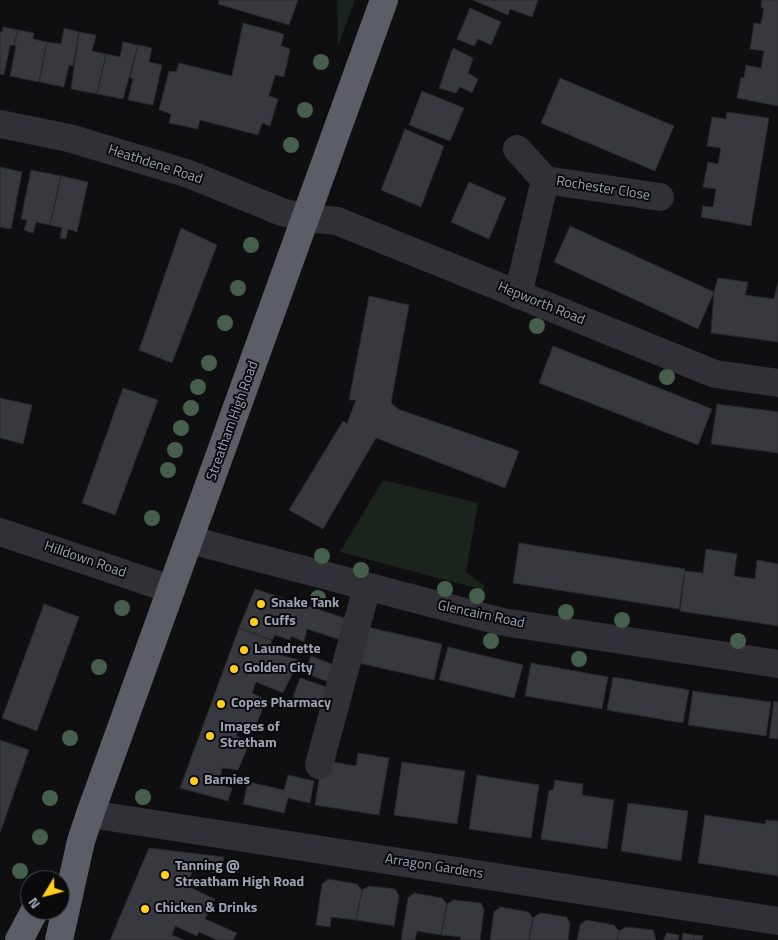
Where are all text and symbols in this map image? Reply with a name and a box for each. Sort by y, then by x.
street label: Heathdene Road [106,142,204,188]
street label: Rochester Close [555,173,651,205]
street label: Hepworth Road [495,279,587,329]
street label: Streatham High Road [204,359,262,483]
street label: Hilldown Road [42,538,128,582]
place label: Snake Tank [271,596,339,612]
marker: Snake Tank [255,598,267,610]
street label: Glencairn Road [436,598,526,632]
place label: Cuffs [264,614,296,630]
marker: Cuffs [248,616,260,628]
place label: Laundrette [254,642,321,658]
marker: Laundrette [238,644,250,656]
place label: Golden City [244,661,313,677]
marker: Golden City [228,663,240,675]
place label: Copes Pharmacy [231,696,331,712]
marker: Copes Pharmacy [215,698,227,710]
place label: Images of Stretham [220,720,280,752]
marker: Images of Stretham [204,730,216,742]
place label: Barnies [204,773,250,789]
marker: Barnies [188,775,200,787]
street label: Arragon Gardens [384,851,484,883]
place label: Tanning @ Streatham High Road [175,859,304,892]
marker: Tanning @ Streatham High Road [159,869,171,881]
north arrow [20,870,70,920]
text: N [22,894,45,914]
place label: Chicken & Drinks [155,901,257,917]
marker: Chicken & Drinks [139,903,151,915]

